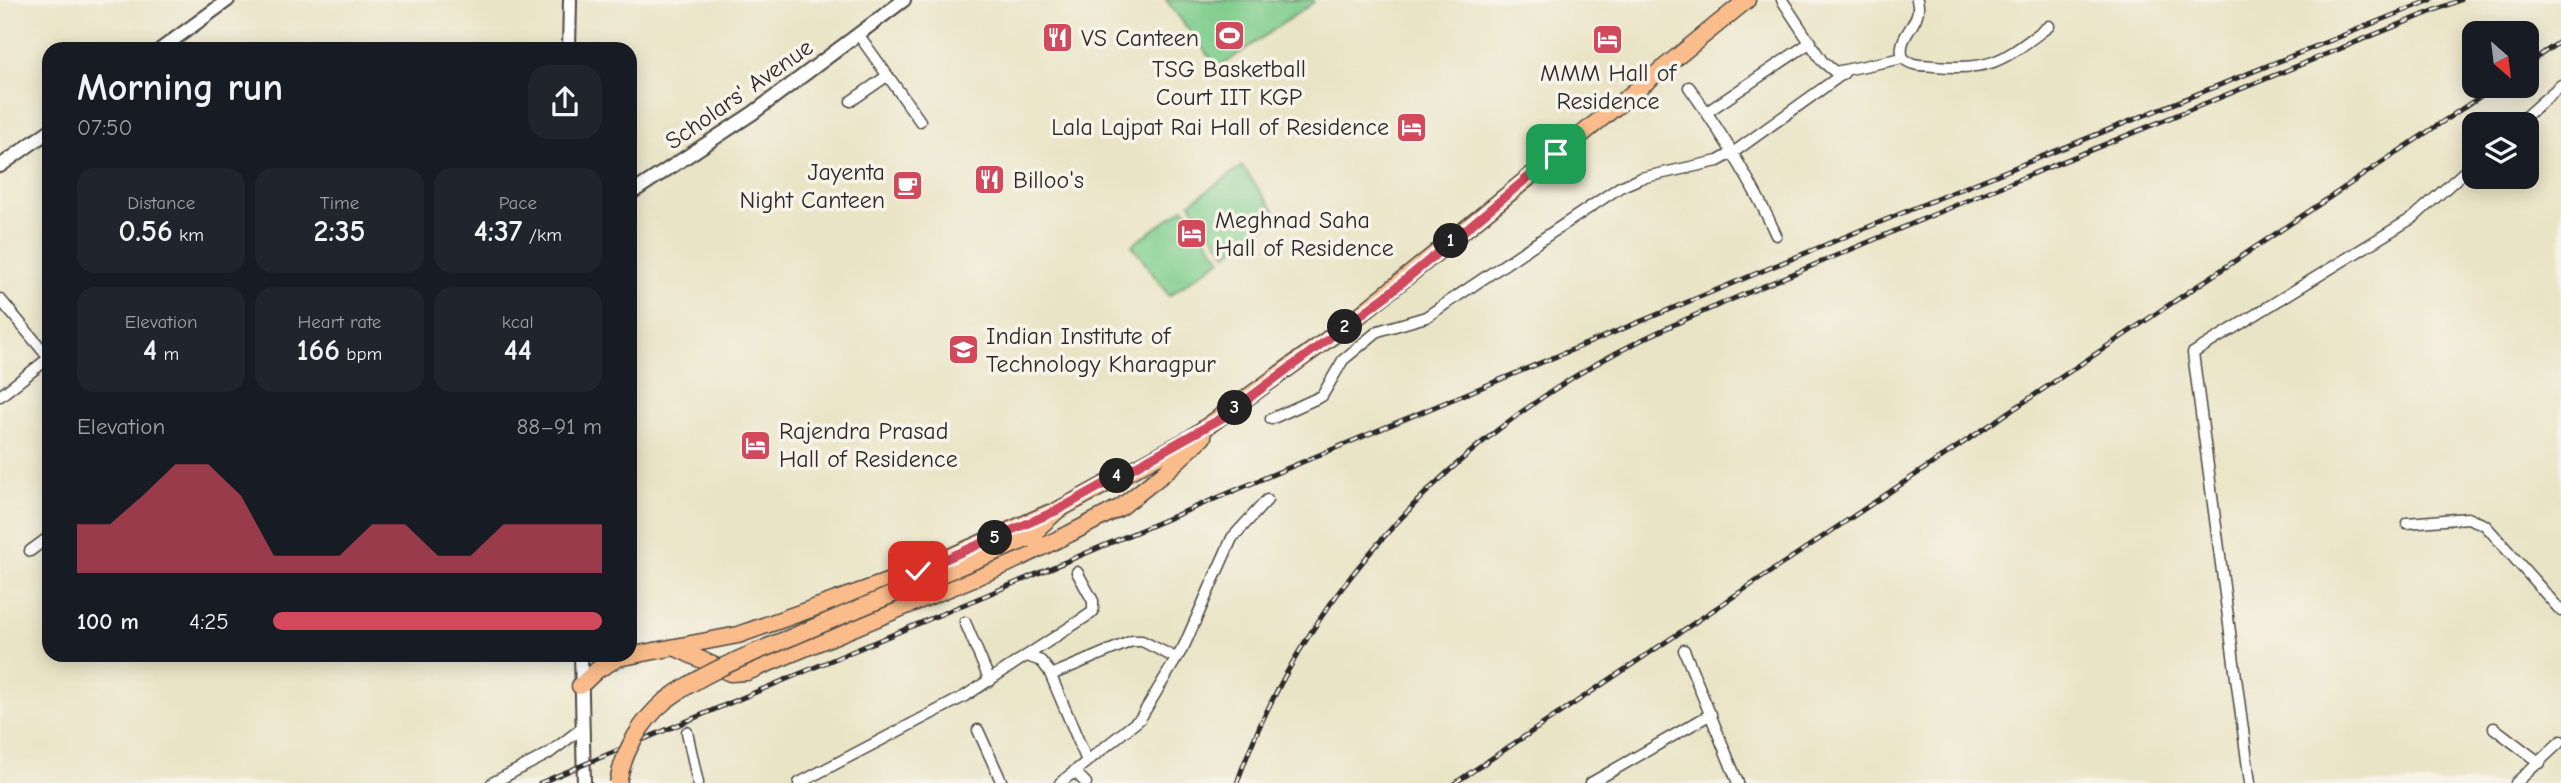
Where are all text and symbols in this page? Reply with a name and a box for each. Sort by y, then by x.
sports icon: TSG Basketball Court IIT KGP [1212,18,1246,52]
restaurant icon: VS Canteen [1041,21,1075,55]
north arrow [2462,21,2539,98]
map controls [2462,21,2539,189]
hotel icon: MMM Hall of Residence [1591,22,1625,56]
place label: VS Canteen [1081,24,1199,52]
street label: Scholars' Avenue [660,33,818,155]
place label: TSG Basketball Court IIT KGP [1152,55,1306,111]
place label: MMM Hall of Residence [1540,59,1677,115]
button: share [528,65,602,139]
text: Morning run [77,66,283,110]
hotel icon: Lala Lajpat Rai Hall of Residence [1395,110,1429,144]
button: layers [2462,112,2539,189]
place label: Lala Lajpat Rai Hall of Residence [1051,113,1389,141]
text: 07:50 [77,114,133,141]
pin [1526,124,1586,184]
icon: arrive [1537,135,1575,173]
place label: Jayenta Night Canteen [739,158,885,214]
restaurant icon: Billoo's [973,163,1007,197]
place label: Billoo's [1013,166,1084,194]
cafe icon: Jayenta Night Canteen [891,169,925,203]
text: Distance [127,192,195,214]
text: Time [320,192,359,214]
text: Pace [499,192,537,214]
place label: Meghnad Saha Hall of Residence [1215,206,1394,262]
text: 0.56 [118,214,173,249]
text: 2:35 [314,214,365,249]
text: 4:37 [474,214,522,249]
hotel icon: Meghnad Saha Hall of Residence [1175,217,1209,251]
text: km [173,224,204,246]
text: /km [522,224,562,246]
pin: 1 [1434,224,1468,258]
text: 1 [1447,229,1454,251]
pin: 2 [1328,310,1362,344]
text: Elevation [125,311,198,333]
text: Heart rate [298,311,381,333]
text: kcal [502,311,534,333]
text: 2 [1340,315,1349,337]
place label: Indian Institute of Technology Kharagpur [986,322,1216,378]
text: 4 [143,333,157,368]
text: 166 [297,333,340,368]
text: 44 [504,333,532,368]
school or university icon: Indian Institute of Technology Kharagpur [946,333,980,367]
text: m [157,343,179,365]
text: bpm [340,343,382,365]
pin: 3 [1218,390,1252,426]
text: 3 [1230,396,1239,418]
text: Elevation [77,413,165,440]
text: 88–91 m [516,413,602,440]
place label: Rajendra Prasad Hall of Residence [779,417,958,473]
hotel icon: Rajendra Prasad Hall of Residence [739,428,773,462]
pin: 4 [1100,458,1134,494]
text: 4 [1112,464,1121,486]
pin: 5 [978,520,1012,556]
text: 5 [989,526,1000,548]
pin [888,541,948,601]
icon: check [899,552,937,590]
text: 100 m [77,608,139,635]
text: 4:25 [189,608,229,635]

